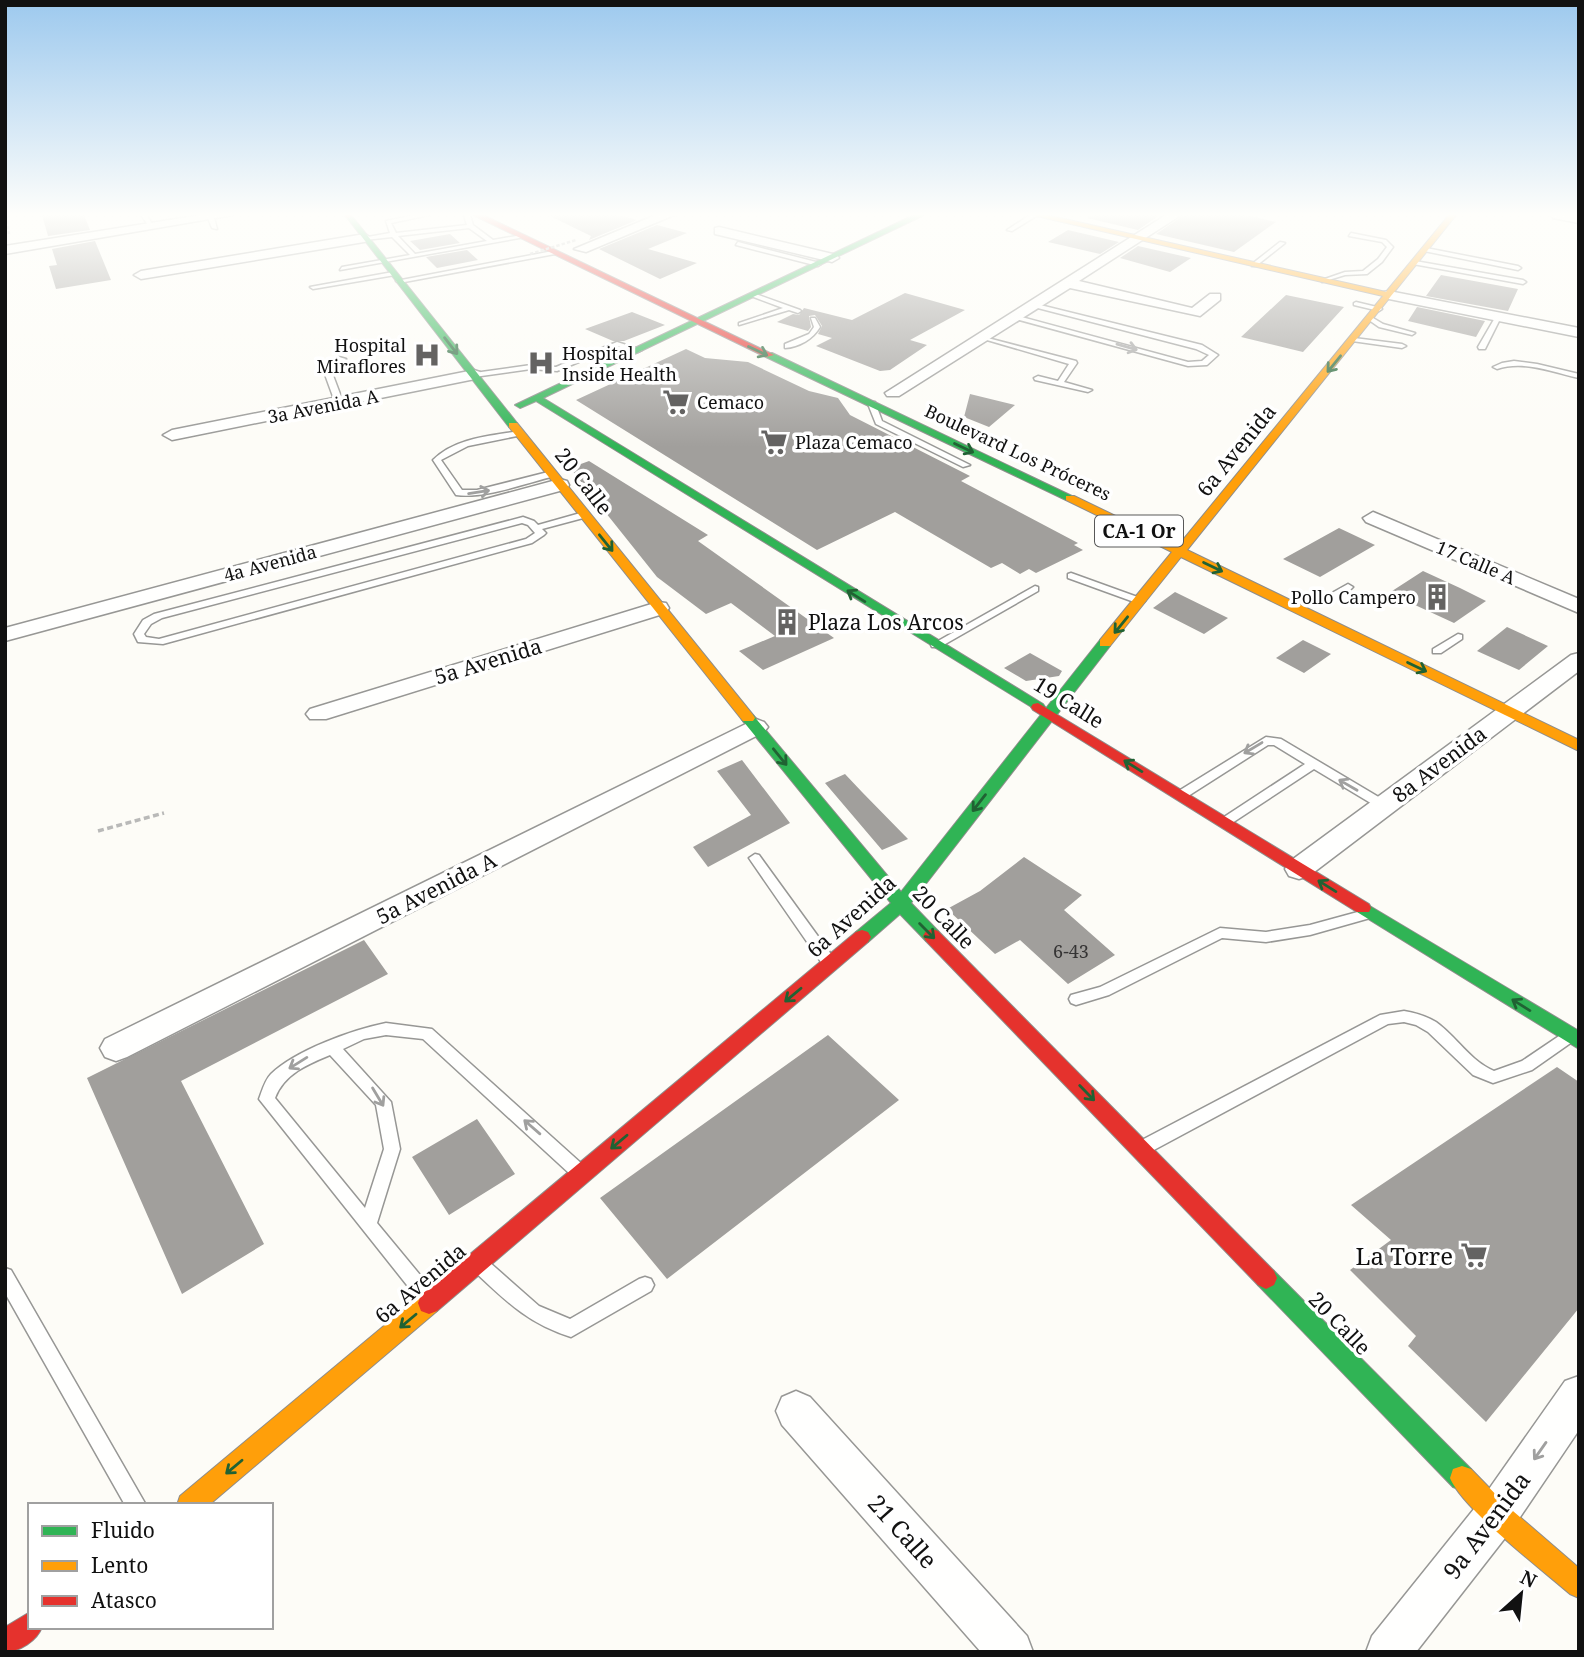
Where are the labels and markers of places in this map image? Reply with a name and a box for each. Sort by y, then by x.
place label: Hospital Miraflores [317,333,406,378]
hospital icon: Hospital Miraflores [412,340,442,370]
place label: Hospital Inside Health [562,341,677,386]
hospital icon: Hospital Inside Health [526,348,556,378]
supermarket icon: Cemaco [661,387,691,417]
place label: Cemaco [697,390,764,414]
supermarket icon: Plaza Cemaco [759,427,789,457]
place label: Plaza Cemaco [795,430,913,454]
building icon: Pollo Campero [1422,582,1452,612]
place label: Pollo Campero [1291,585,1416,609]
building icon: Plaza Los Arcos [772,607,802,637]
place label: Plaza Los Arcos [808,608,964,636]
place label: La Torre [1355,1239,1453,1272]
supermarket icon: La Torre [1459,1240,1489,1270]

